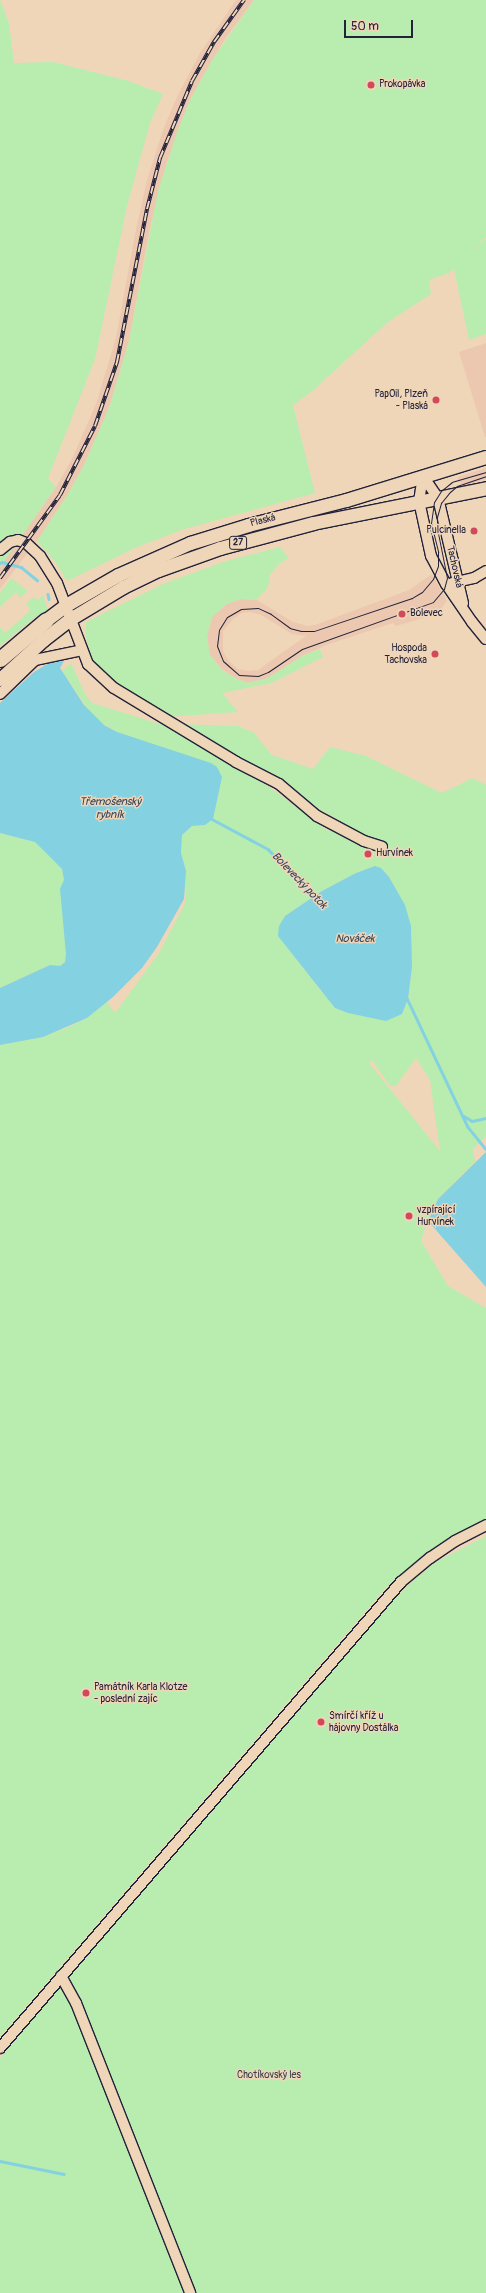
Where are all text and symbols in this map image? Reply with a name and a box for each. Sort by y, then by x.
scale bar [346,12,415,38]
text: 50 m [351,19,379,34]
place label: Prokopávka [379,79,425,91]
marker: Prokopávka [366,80,376,90]
place label: PapOil, Plzeň - Plaská [374,388,428,412]
marker: PapOil, Plzeň - Plaská [431,395,441,405]
street label: Plaská [249,512,277,530]
place label: Pulcinella [426,525,466,537]
marker: Pulcinella [469,526,479,536]
road number: 27 [229,536,247,550]
street label: Tachovská [443,545,465,589]
place label: Bolevec [410,608,443,620]
marker: Bolevec [397,609,407,619]
place label: Hospoda Tachovska [384,642,427,666]
marker: Hospoda Tachovska [430,649,440,659]
water label: Třemošenský rybník [79,796,141,822]
place label: Hurvínek [376,848,413,860]
marker: Hurvínek [363,849,373,859]
water label: Bolevecký potok [269,850,329,912]
water label: Nováček [335,932,375,946]
place label: vzpírající Hurvínek [417,1204,455,1228]
marker: vzpírající Hurvínek [404,1211,414,1221]
place label: Památník Karla Klotze - poslední zajíc [94,1681,188,1704]
marker: Památník Karla Klotze - poslední zajíc [81,1688,91,1698]
place label: Smírčí kříž u hájovny Dostálka [329,1710,398,1734]
marker: Smírčí kříž u hájovny Dostálka [316,1717,326,1727]
park label: Chotíkovský les [237,2070,301,2082]

